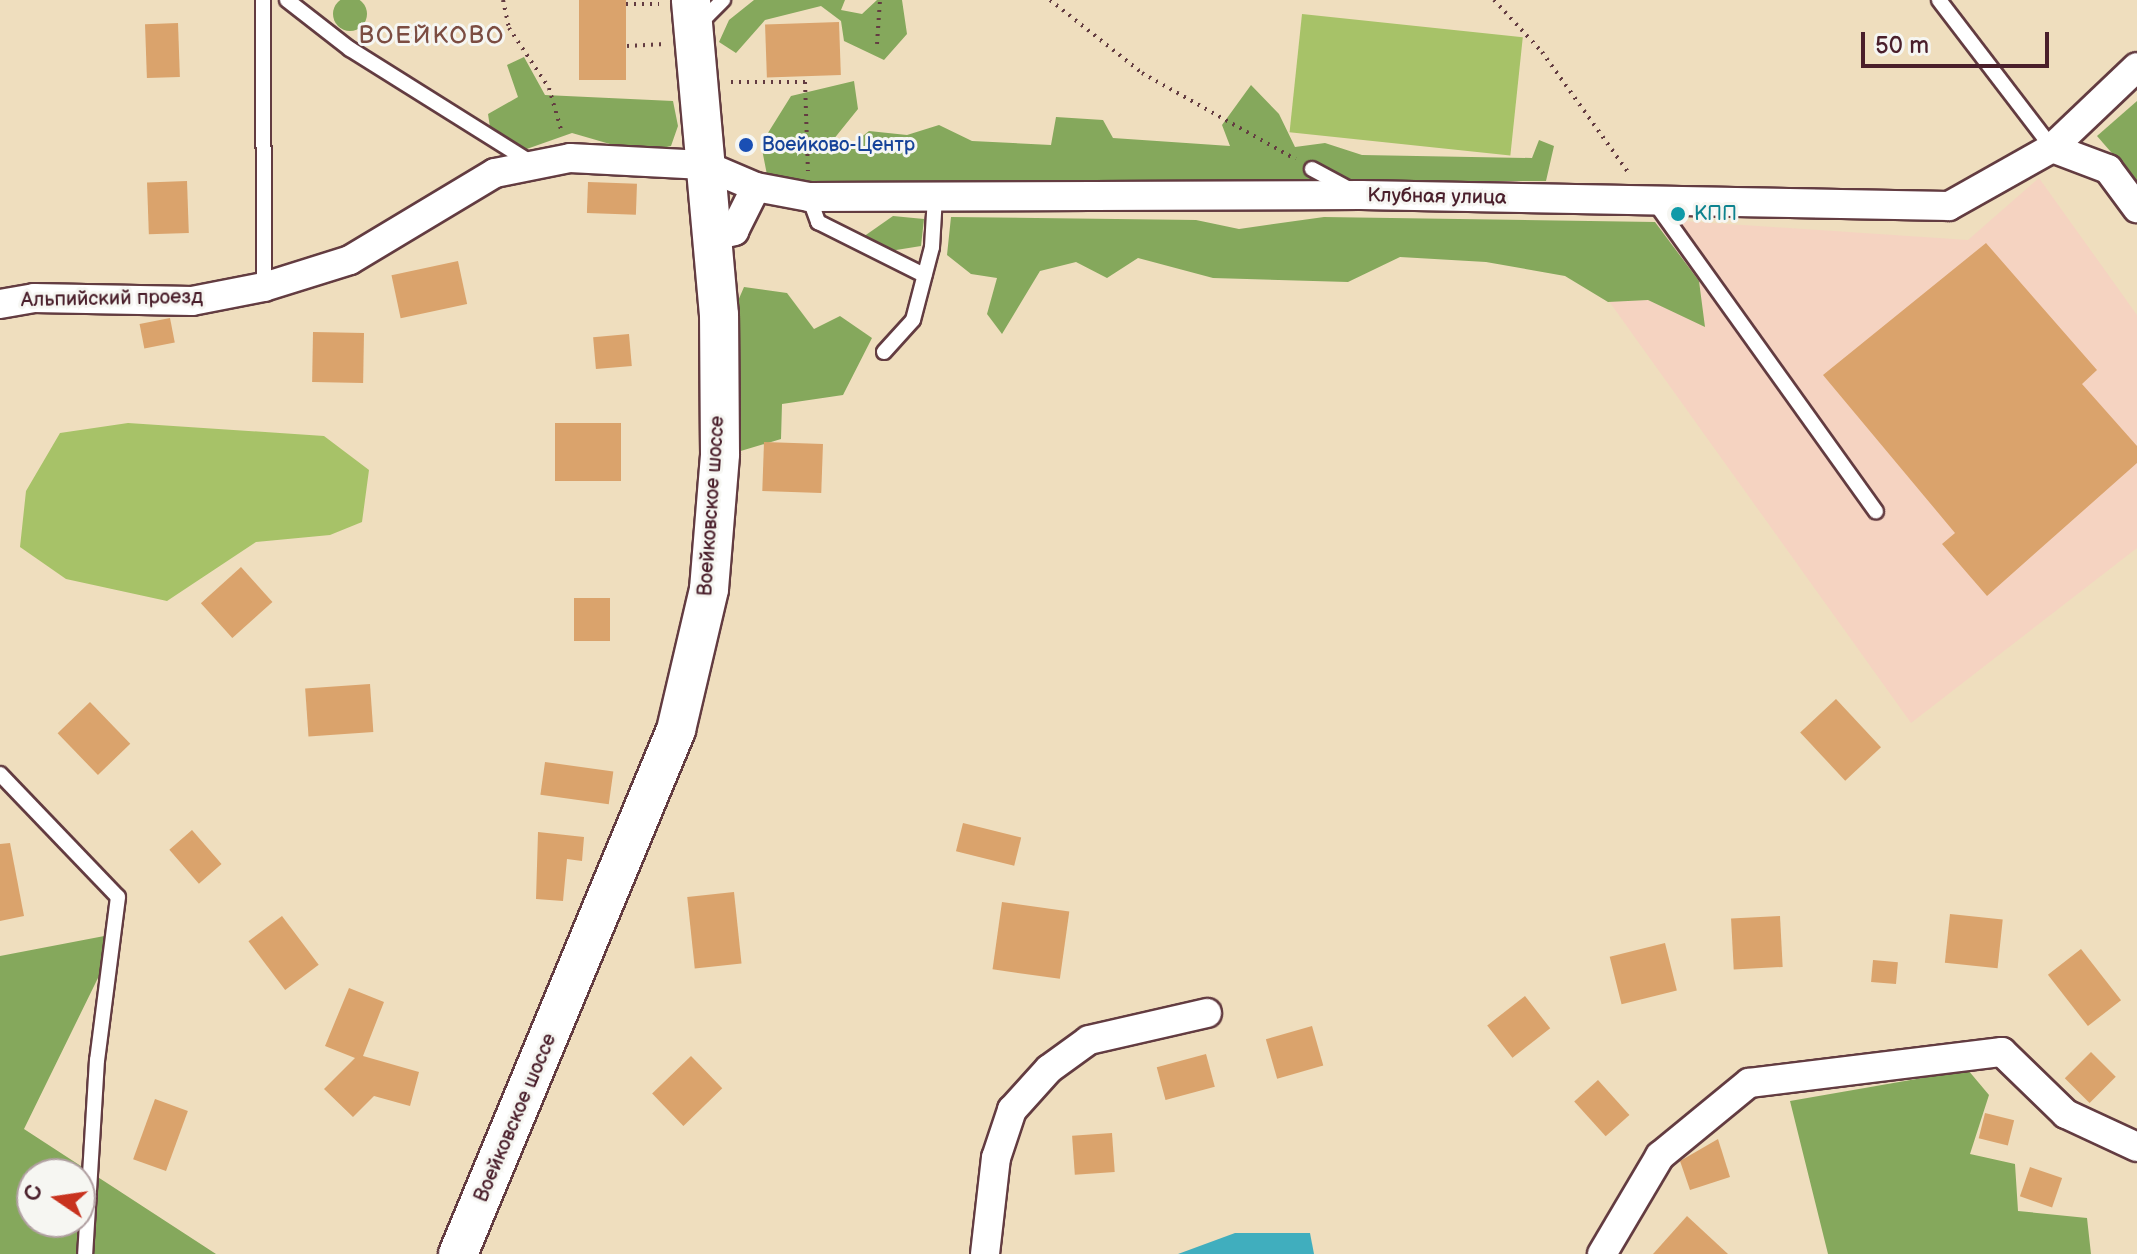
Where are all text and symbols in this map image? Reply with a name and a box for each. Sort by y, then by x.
scale bar [1865,16,2053,66]
district label: ВОЕЙКОВО [359,22,505,50]
text: 50 m [1875,31,1929,60]
place label: Воейково-Центр [762,133,915,157]
marker: Воейково-Центр [737,136,755,154]
street label: Клубная улица [1367,184,1507,210]
place label: КПП [1694,202,1737,226]
marker: КПП [1669,205,1687,223]
street label: Альпийский проезд [21,285,203,313]
street label: Воейковское шоссе [694,415,730,597]
street label: Воейковское шоссе [470,1030,562,1206]
north arrow [16,1158,96,1238]
text: С [19,1182,49,1203]

